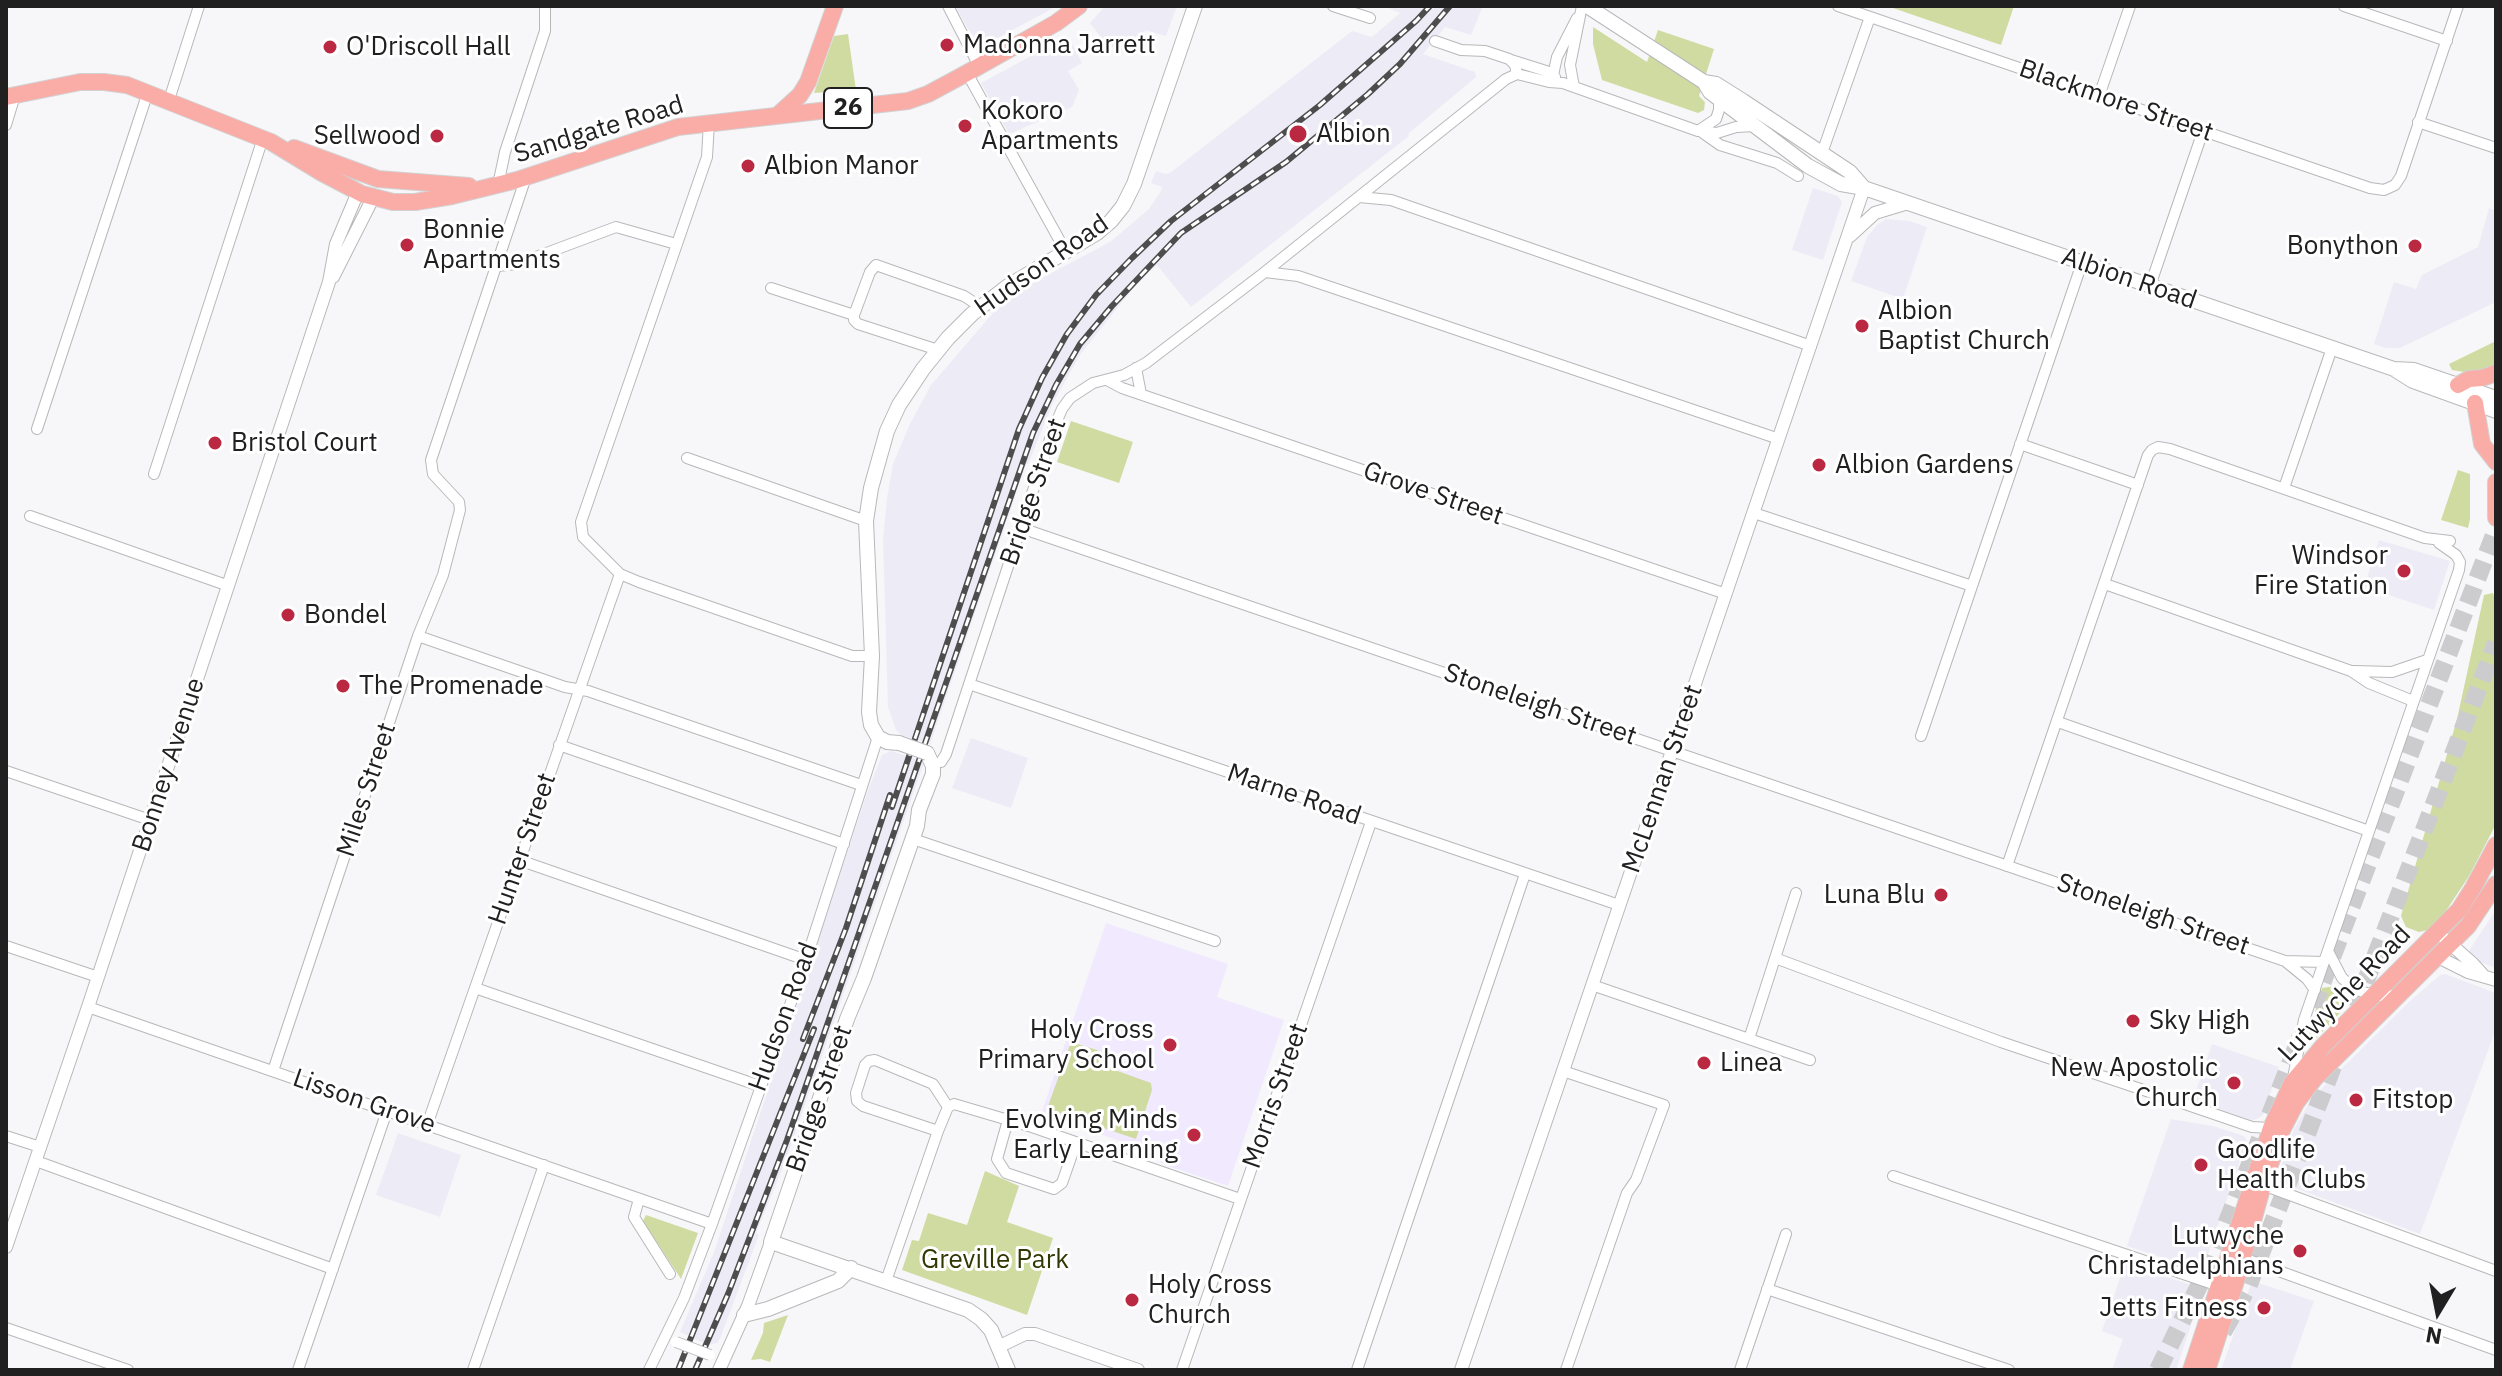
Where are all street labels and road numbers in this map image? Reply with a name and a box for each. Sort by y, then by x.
street label: Blackmore Street [2015,53,2217,149]
road number: 26 [824,88,872,128]
street label: Sandgate Road [510,89,688,171]
street label: Hudson Road [969,208,1115,324]
street label: Albion Road [2057,241,2201,317]
street label: Bridge Street [994,414,1074,570]
street label: Grove Street [1359,455,1507,533]
street label: Stoneleigh Street [1440,657,1640,753]
street label: Bonney Avenue [126,674,212,856]
street label: McLennan Street [1616,681,1710,877]
street label: Miles Street [331,719,403,861]
street label: Marne Road [1223,758,1365,832]
street label: Hunter Street [482,769,564,929]
street label: Stoneleigh Street [2053,867,2253,963]
street label: Lutwyche Road [2272,919,2418,1069]
street label: Hudson Road [743,938,825,1096]
street label: Morris Street [1237,1019,1315,1173]
street label: Bridge Street [780,1021,860,1177]
street label: Lisson Grove [289,1063,439,1141]

